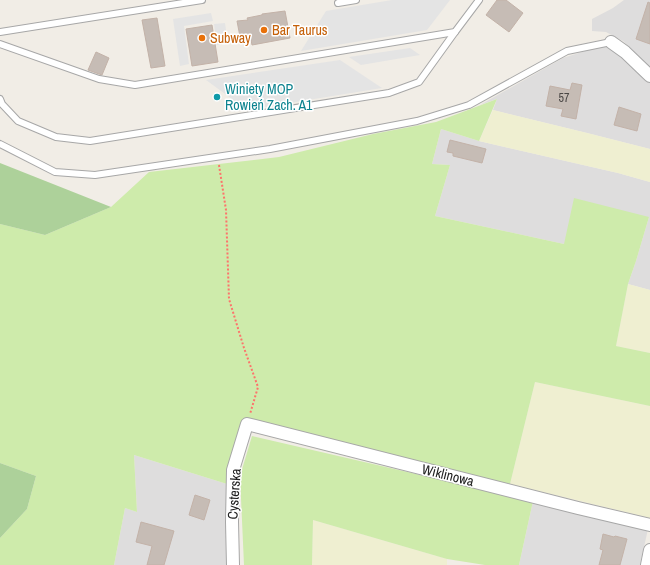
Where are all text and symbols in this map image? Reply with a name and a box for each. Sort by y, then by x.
place label: Bar Taurus [272,21,328,39]
marker: Bar Taurus [259,25,269,35]
place label: Subway [210,29,251,47]
marker: Subway [197,33,207,43]
place label: Winiety MOP Rowień Zach. A1 [225,80,313,114]
house number: 57 [559,90,570,106]
marker: Winiety MOP Rowień Zach. A1 [212,92,222,102]
street label: Wiklinowa [420,460,476,490]
street label: Cysterska [223,467,245,520]

